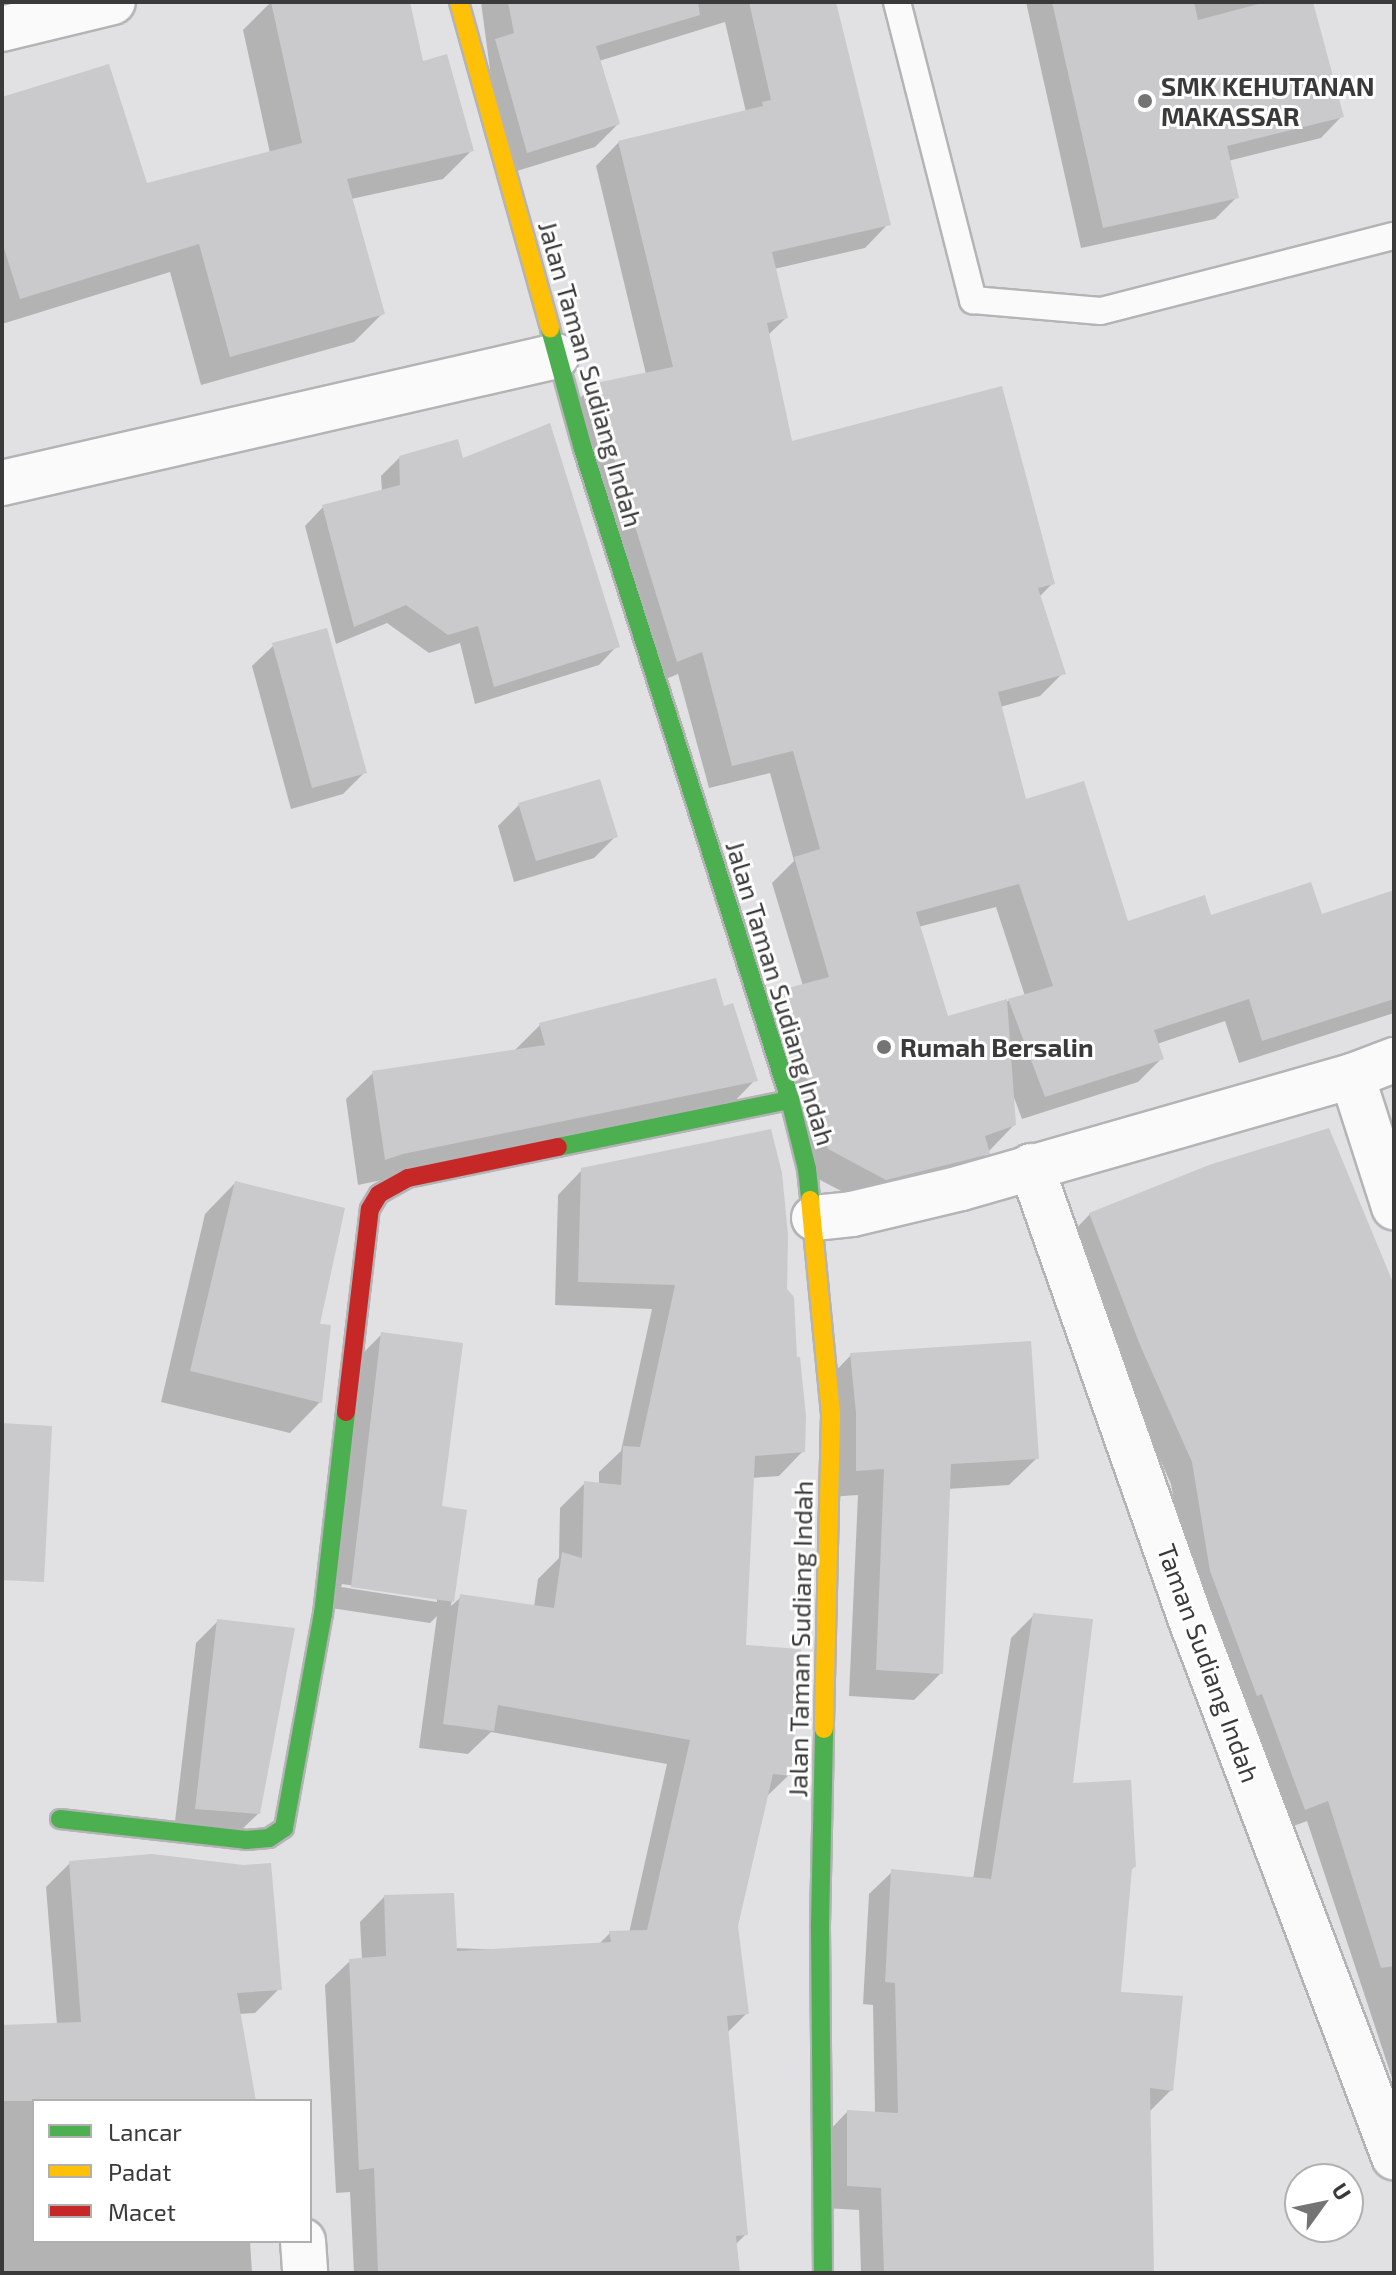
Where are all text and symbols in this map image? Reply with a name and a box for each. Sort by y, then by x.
place label: SMK KEHUTANAN MAKASSAR [1161,70,1375,132]
marker: SMK KEHUTANAN MAKASSAR [1136,92,1154,110]
street label: Jalan Taman Sudiang Indah [532,217,650,531]
street label: Jalan Taman Sudiang Indah [720,837,842,1149]
place label: Rumah Bersalin [900,1031,1094,1063]
marker: Rumah Bersalin [875,1038,893,1056]
street label: Jalan Taman Sudiang Indah [782,1480,818,1798]
street label: Taman Sudiang Indah [1151,1539,1267,1787]
legend [32,2099,312,2243]
text: Lancar [108,2117,182,2146]
text: Padat [108,2157,171,2186]
north arrow [1284,2163,1364,2243]
text: U [1327,2178,1357,2204]
text: Macet [108,2197,176,2226]

